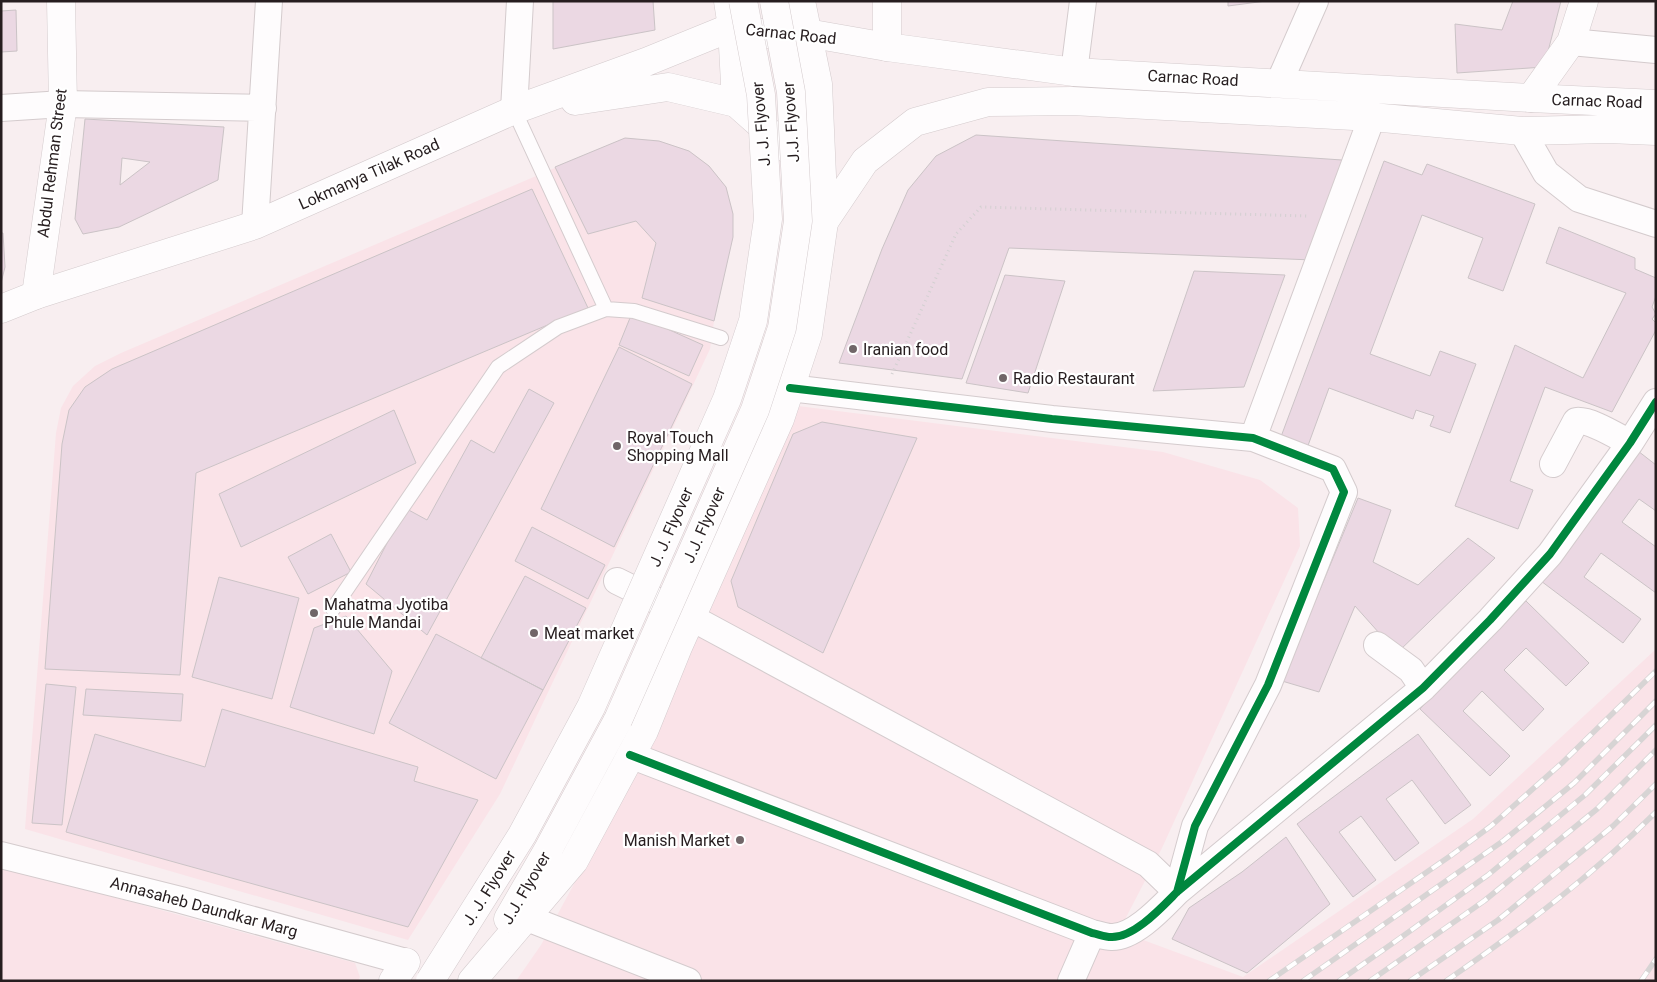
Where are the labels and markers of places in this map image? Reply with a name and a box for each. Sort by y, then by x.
place label: Iranian food [863,340,948,359]
marker: Iranian food [847,343,859,355]
place label: Radio Restaurant [1013,369,1135,388]
marker: Radio Restaurant [997,372,1009,384]
place label: Royal Touch Shopping Mall [627,428,729,465]
marker: Royal Touch Shopping Mall [611,440,623,452]
place label: Mahatma Jyotiba Phule Mandai [324,595,448,632]
marker: Mahatma Jyotiba Phule Mandai [308,607,320,619]
place label: Meat market [544,624,634,643]
marker: Meat market [528,627,540,639]
place label: Manish Market [624,831,730,850]
marker: Manish Market [734,834,746,846]

